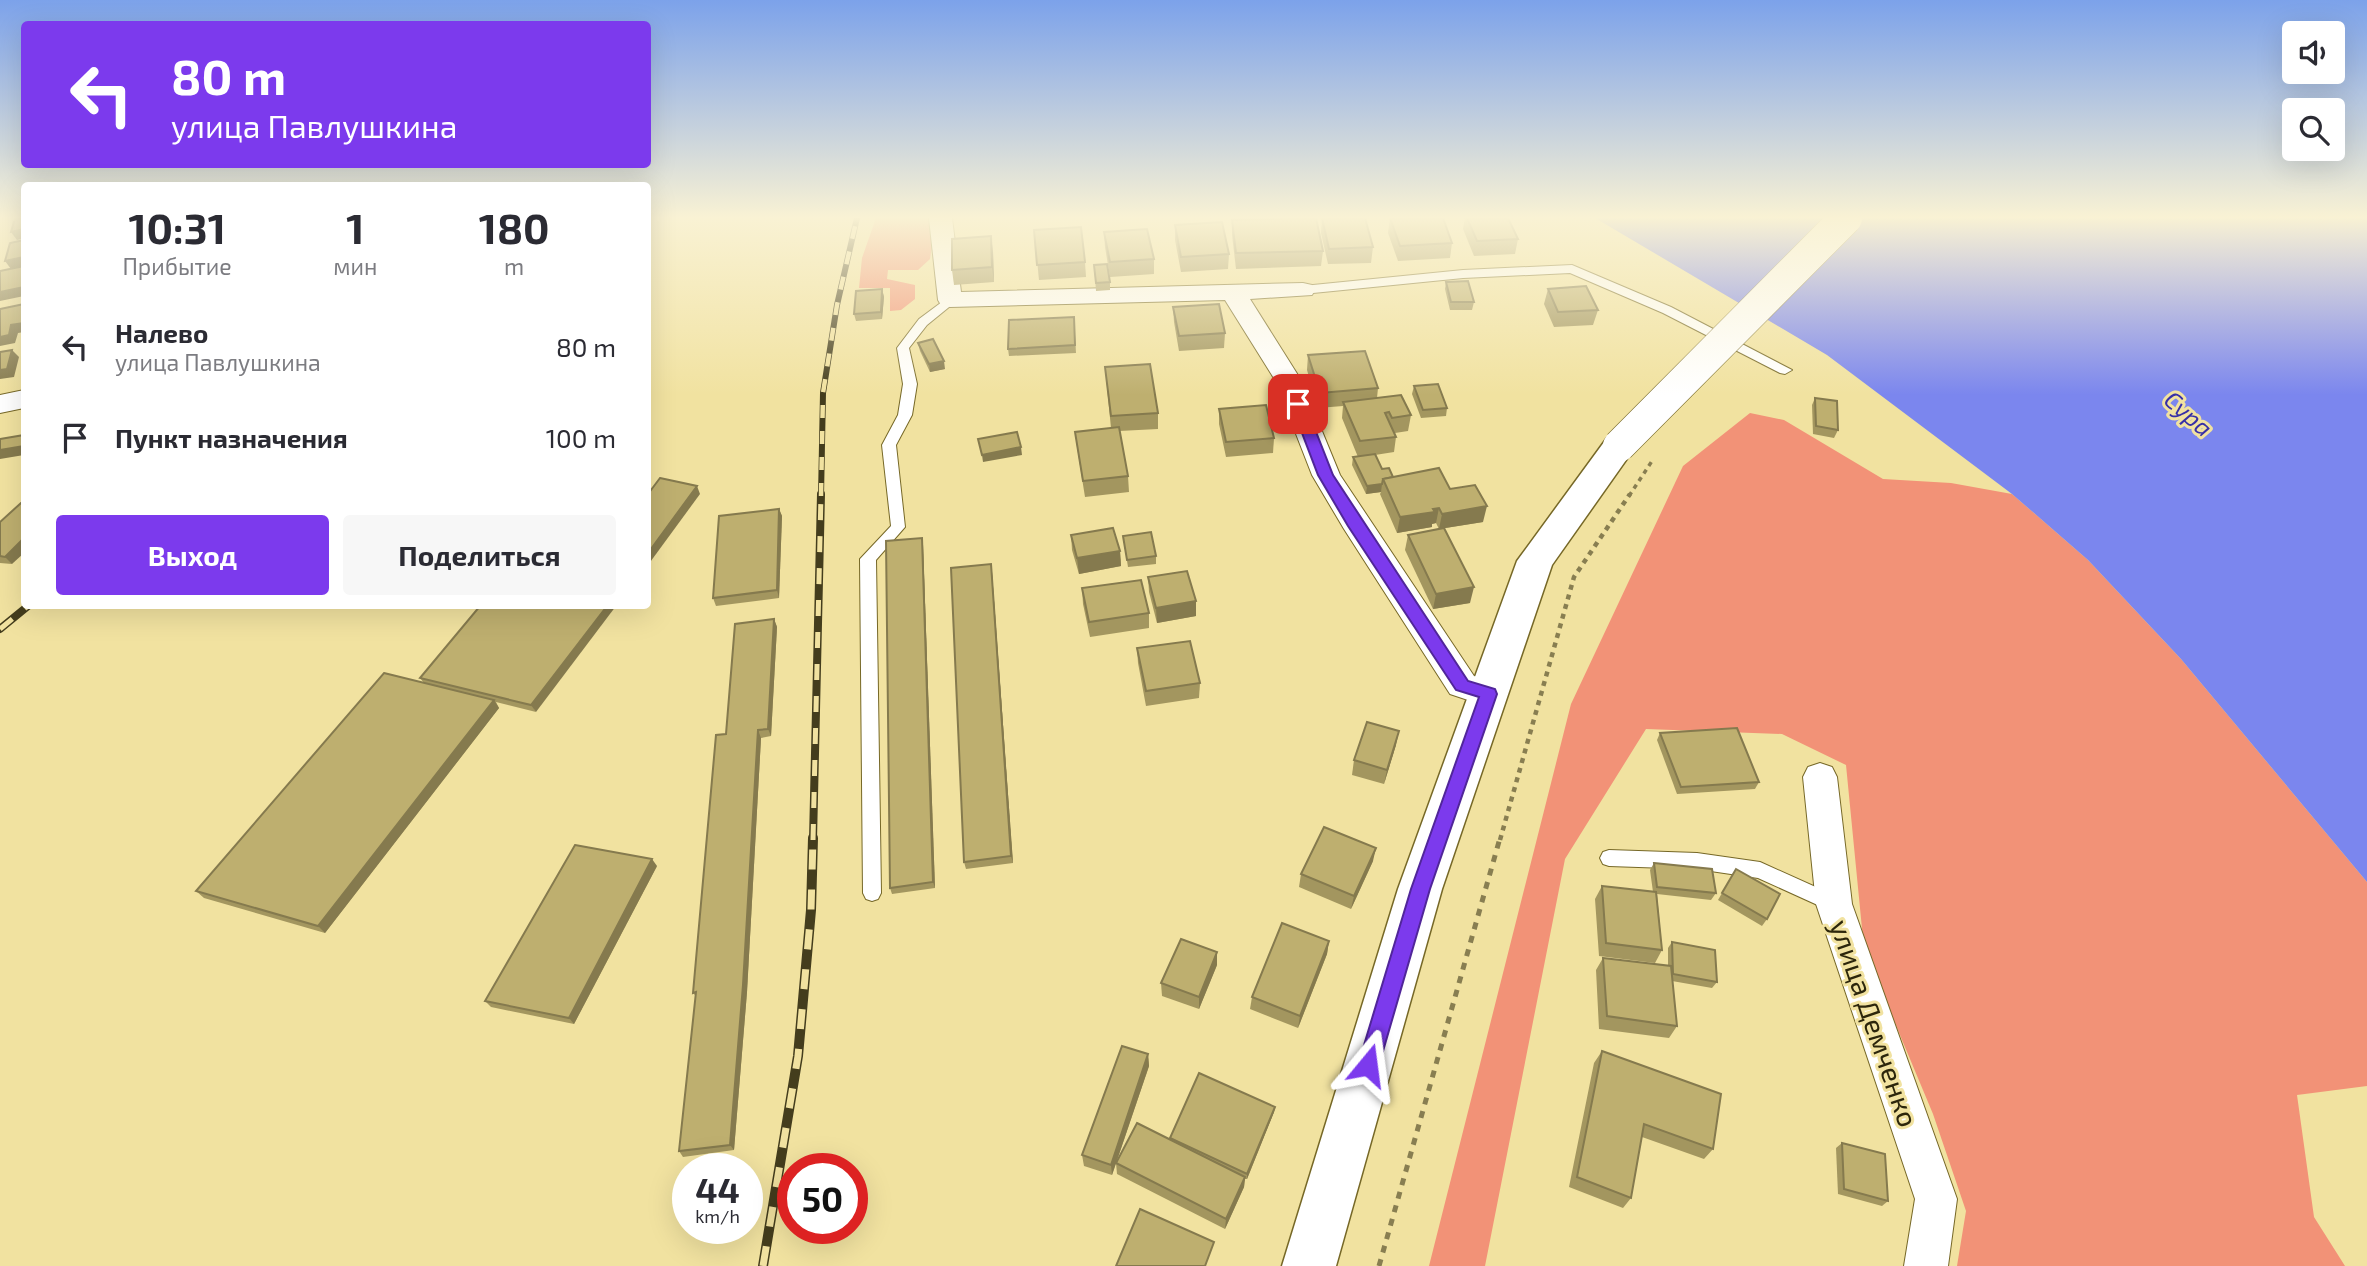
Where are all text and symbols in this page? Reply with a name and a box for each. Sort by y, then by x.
map controls [2282,21,2345,161]
button: sound [2282,21,2345,84]
text: 80 m [171,46,286,105]
icon: left [56,49,147,140]
button: search [2282,98,2345,161]
text: улица Павлушкина [171,106,457,144]
text: 10:31 [128,202,226,252]
text: 1 [346,202,364,252]
text: 180 [479,202,550,252]
text: Прибытие [122,252,232,280]
text: мин [333,252,377,280]
text: m [504,252,524,280]
text: Налево [115,317,208,348]
icon: left [56,328,94,366]
text: 80 m [556,331,616,362]
text: улица Павлушкина [115,348,321,376]
pin [1268,374,1328,434]
water label: Сура [2159,384,2219,442]
icon: arrive [1279,385,1317,423]
icon: arrive [56,419,94,457]
text: Пункт назначения [115,422,348,453]
text: 100 m [546,422,616,453]
button: Выход [56,515,329,595]
button: Поделиться [343,515,616,595]
street label: улица Демченко [1824,915,1926,1131]
position arrow [1331,1028,1405,1102]
speed limit sign: 50 [777,1153,868,1244]
text: 44 [695,1168,740,1210]
text: km/h [695,1205,740,1227]

